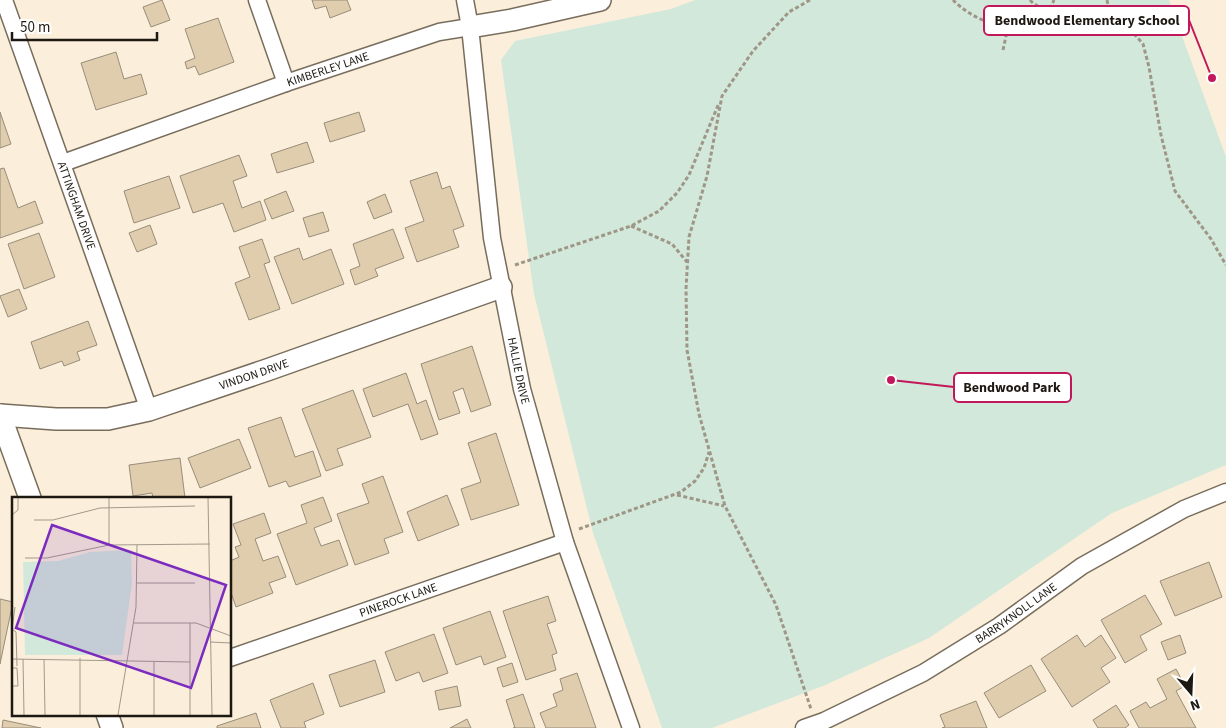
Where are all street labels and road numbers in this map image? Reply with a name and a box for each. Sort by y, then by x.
street label: KIMBERLEY LANE [285,48,371,91]
street label: ATTINGHAM DRIVE [53,159,100,252]
street label: HALLIE DRIVE [503,336,534,406]
street label: VINDON DRIVE [217,355,291,395]
street label: PINEROCK LANE [357,579,440,622]
street label: BARRYKNOLL LANE [972,579,1061,648]

